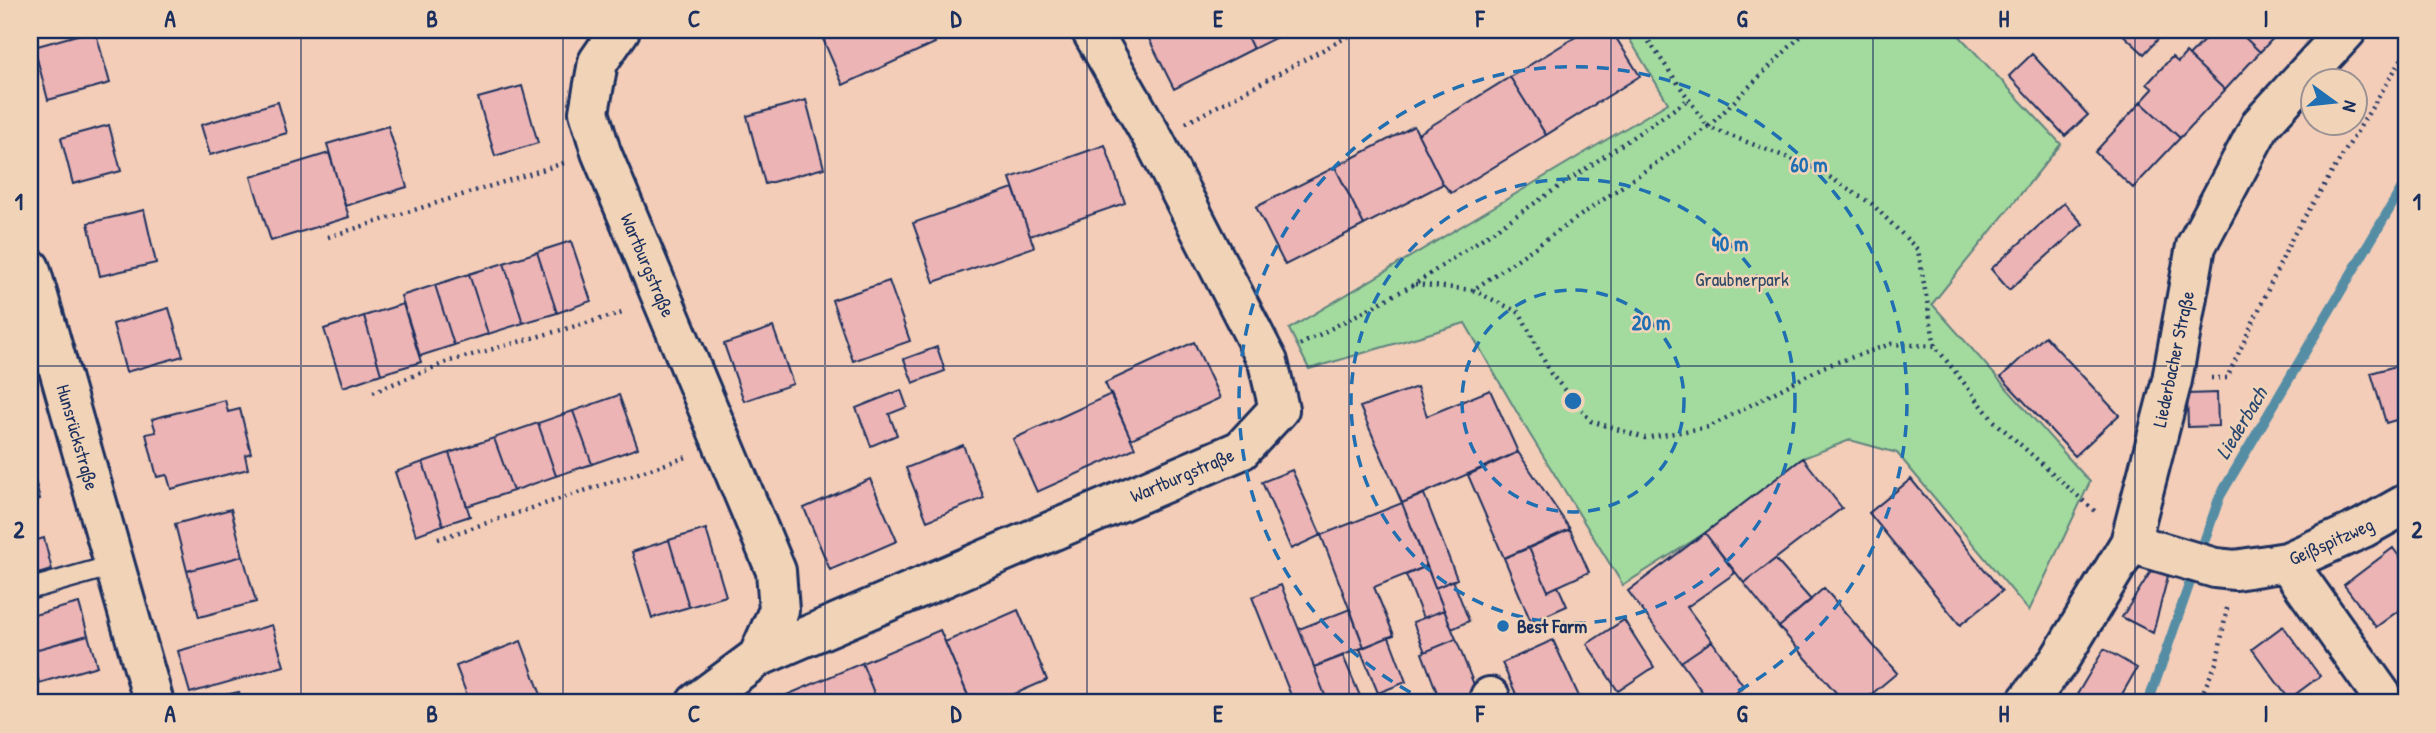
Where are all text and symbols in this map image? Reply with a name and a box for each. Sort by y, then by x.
text: A [164,3,176,34]
text: B [426,3,438,34]
text: C [688,3,700,34]
text: D [951,3,963,34]
text: E [1213,3,1224,34]
text: F [1475,3,1486,34]
text: G [1736,3,1748,34]
text: H [1999,3,2010,34]
text: I [2263,3,2269,34]
north arrow [2300,66,2370,136]
text: N [2337,98,2364,115]
text: 60 m [1791,150,1827,179]
text: 1 [15,186,23,217]
text: 1 [2413,186,2421,217]
street label: Wartburgstraße [614,209,682,321]
text: 40 m [1712,229,1748,258]
park label: Graubnerpark [1695,266,1789,292]
street label: Liederbacher Straße [2146,288,2200,430]
text: 20 m [1632,308,1670,337]
street label: Hunsrückstraße [51,381,106,493]
water label: Liederbach [2208,381,2274,464]
centre of rings [1561,389,1585,413]
street label: Wartburgstraße [1126,441,1238,509]
street label: Geißspitzweg [2285,511,2377,571]
text: 2 [14,514,25,545]
text: 2 [2412,514,2423,545]
place label: Best Farm [1517,613,1587,639]
marker: Best Farm [1495,618,1511,634]
text: A [164,698,176,729]
text: B [426,698,438,729]
text: C [688,698,700,729]
text: D [951,698,963,729]
text: E [1213,698,1224,729]
text: F [1475,698,1486,729]
text: G [1736,698,1748,729]
text: H [1999,698,2010,729]
text: I [2263,698,2269,729]

